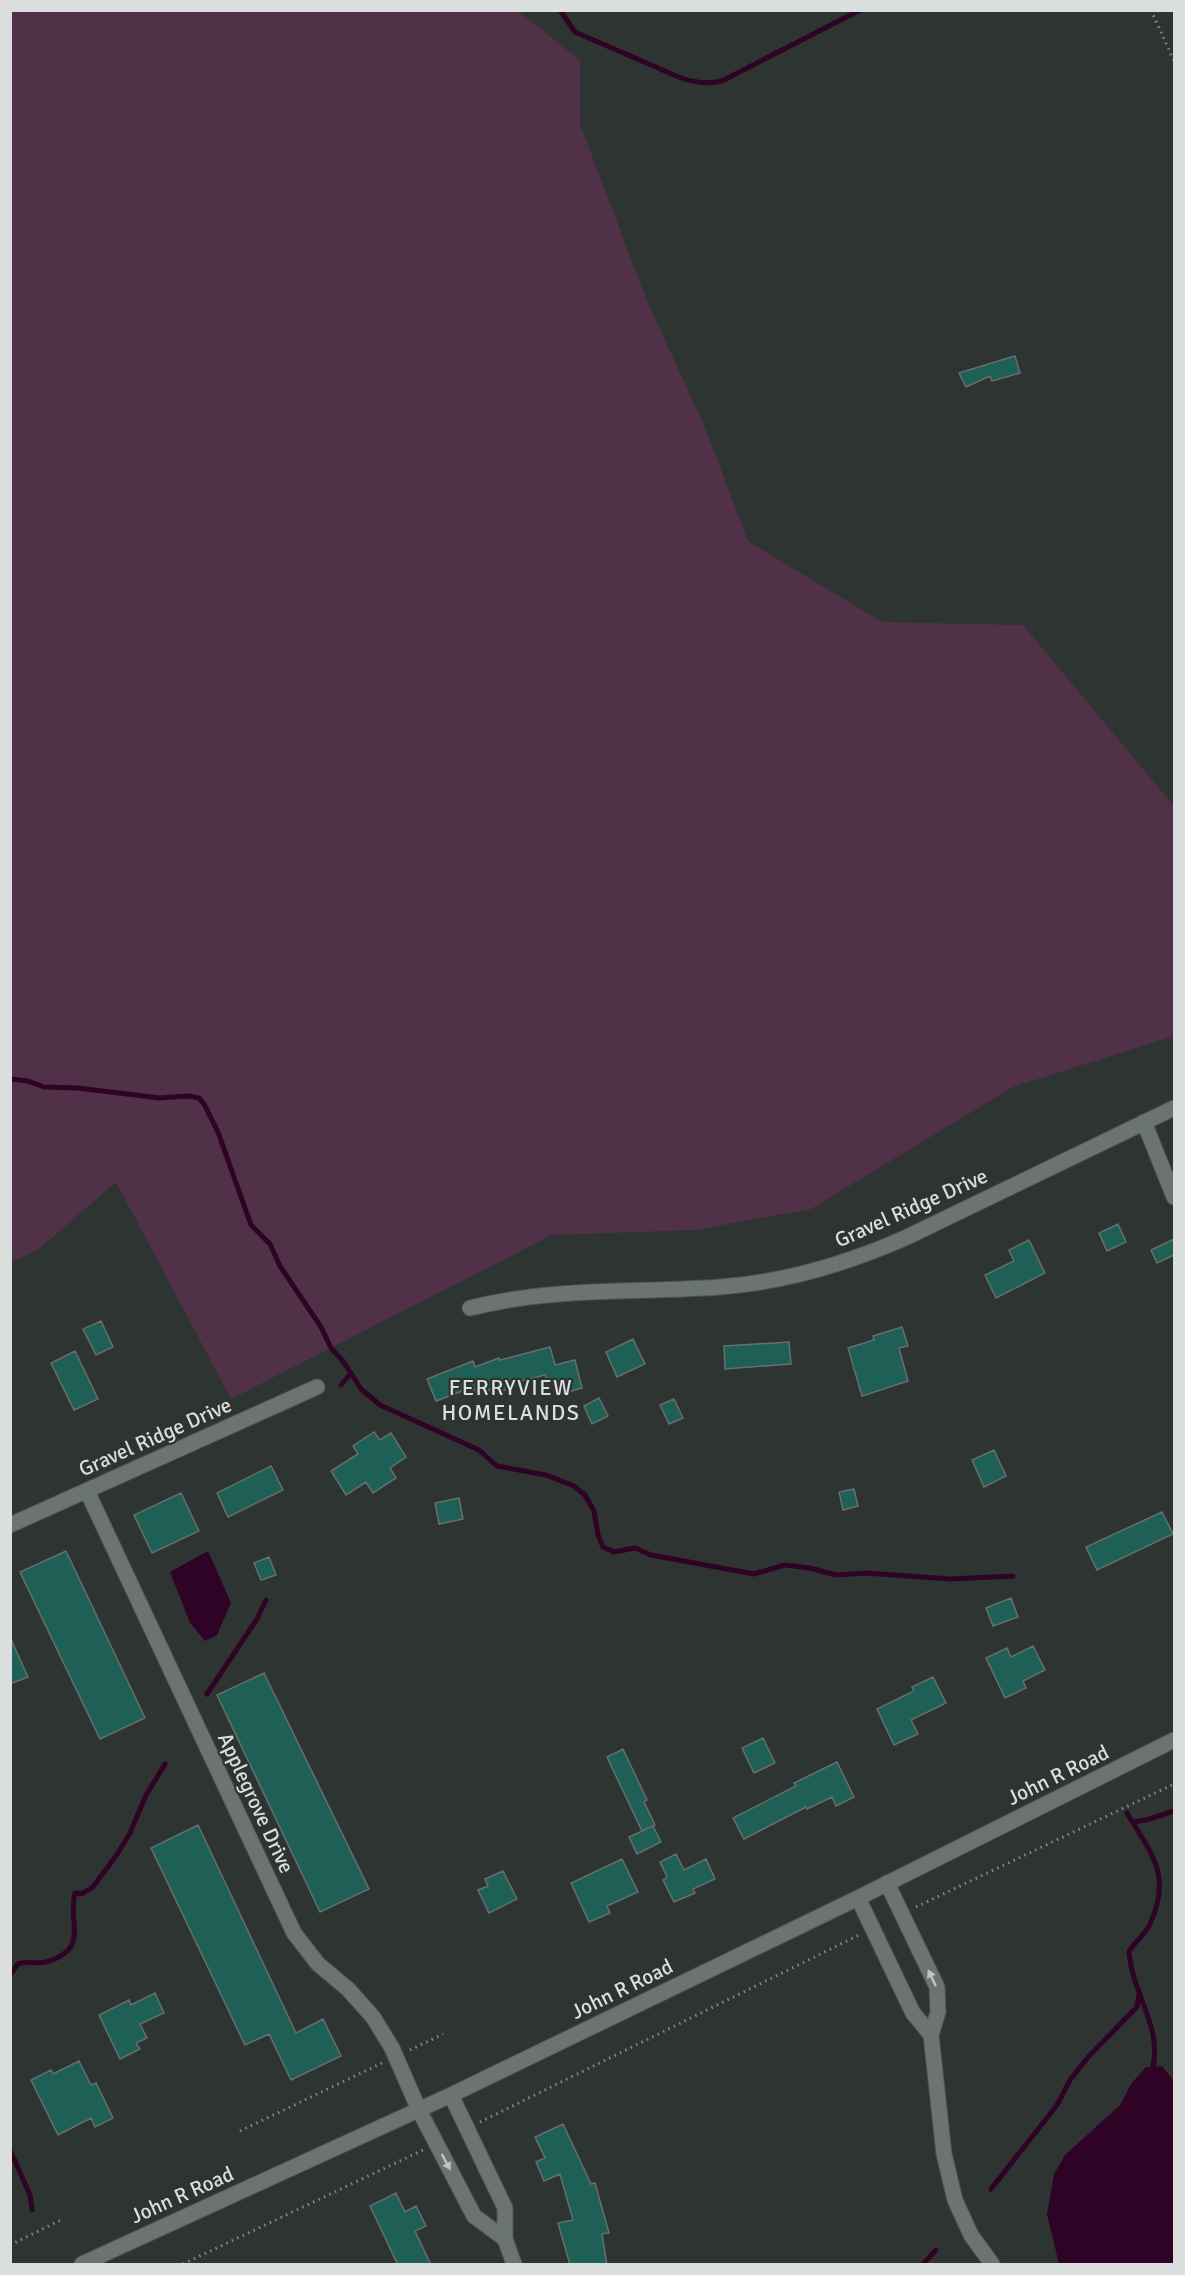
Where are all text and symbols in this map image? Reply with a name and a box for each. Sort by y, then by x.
street label: Gravel Ridge Drive [831,1163,991,1253]
district label: FERRYVIEW HOMELANDS [441,1374,581,1426]
street label: Gravel Ridge Drive [75,1392,235,1482]
street label: Applegrove Drive [212,1729,300,1877]
street label: John R Road [1003,1739,1113,1811]
street label: John R Road [567,1953,677,2025]
one-way arrow [928,1970,937,1987]
one-way arrow [441,2153,451,2171]
street label: John R Road [126,2161,238,2229]

